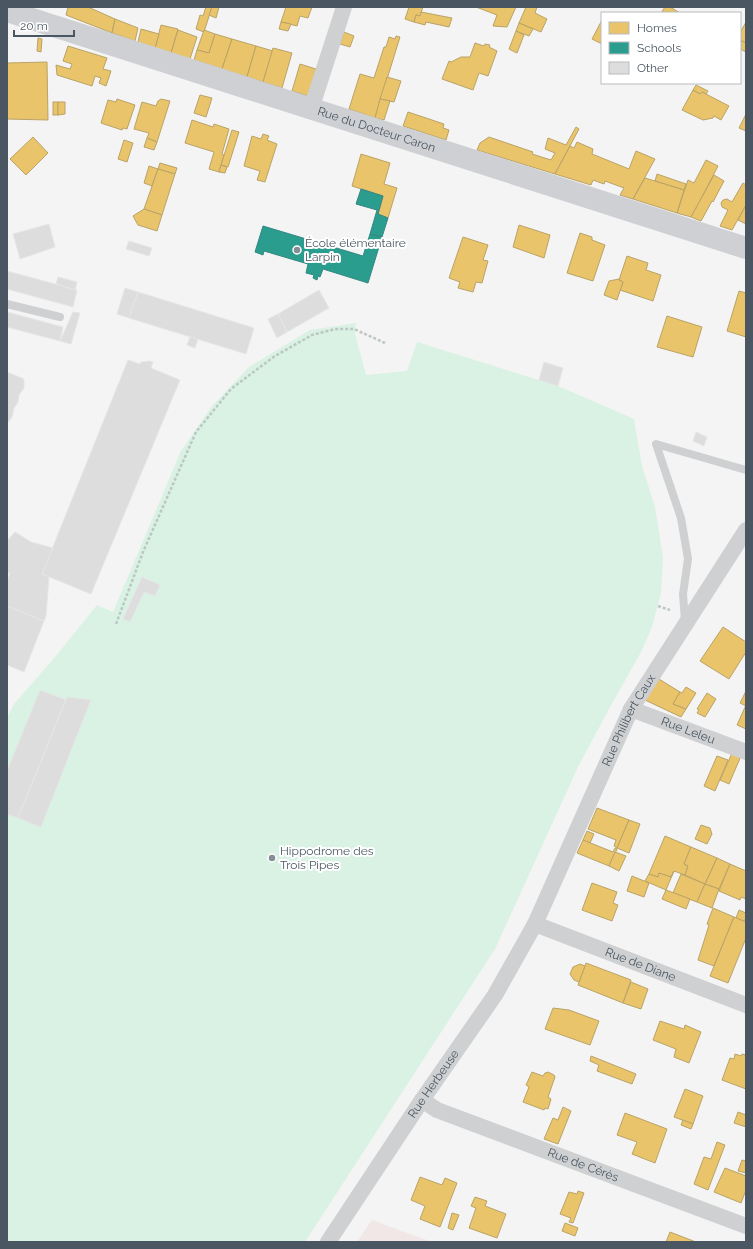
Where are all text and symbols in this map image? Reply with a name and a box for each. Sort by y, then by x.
scale bar [14,12,74,38]
legend [601,12,741,84]
text: 20 m [20,19,48,33]
text: Homes [637,21,677,35]
text: Schools [637,41,681,55]
text: Other [637,61,669,75]
street label: Rue du Docteur Caron [316,104,437,155]
place label: École élémentaire Larpin [305,236,406,264]
marker: École élémentaire Larpin [292,245,302,255]
street label: Rue Philibert Caux [599,672,658,768]
street label: Rue Leleu [659,714,717,747]
place label: Hippodrome des Trois Pipes [280,844,374,872]
marker: Hippodrome des Trois Pipes [267,853,277,863]
street label: Rue de Diane [603,945,678,984]
street label: Rue Herbeuse [405,1047,462,1121]
street label: Rue de Cérès [546,1145,621,1185]

